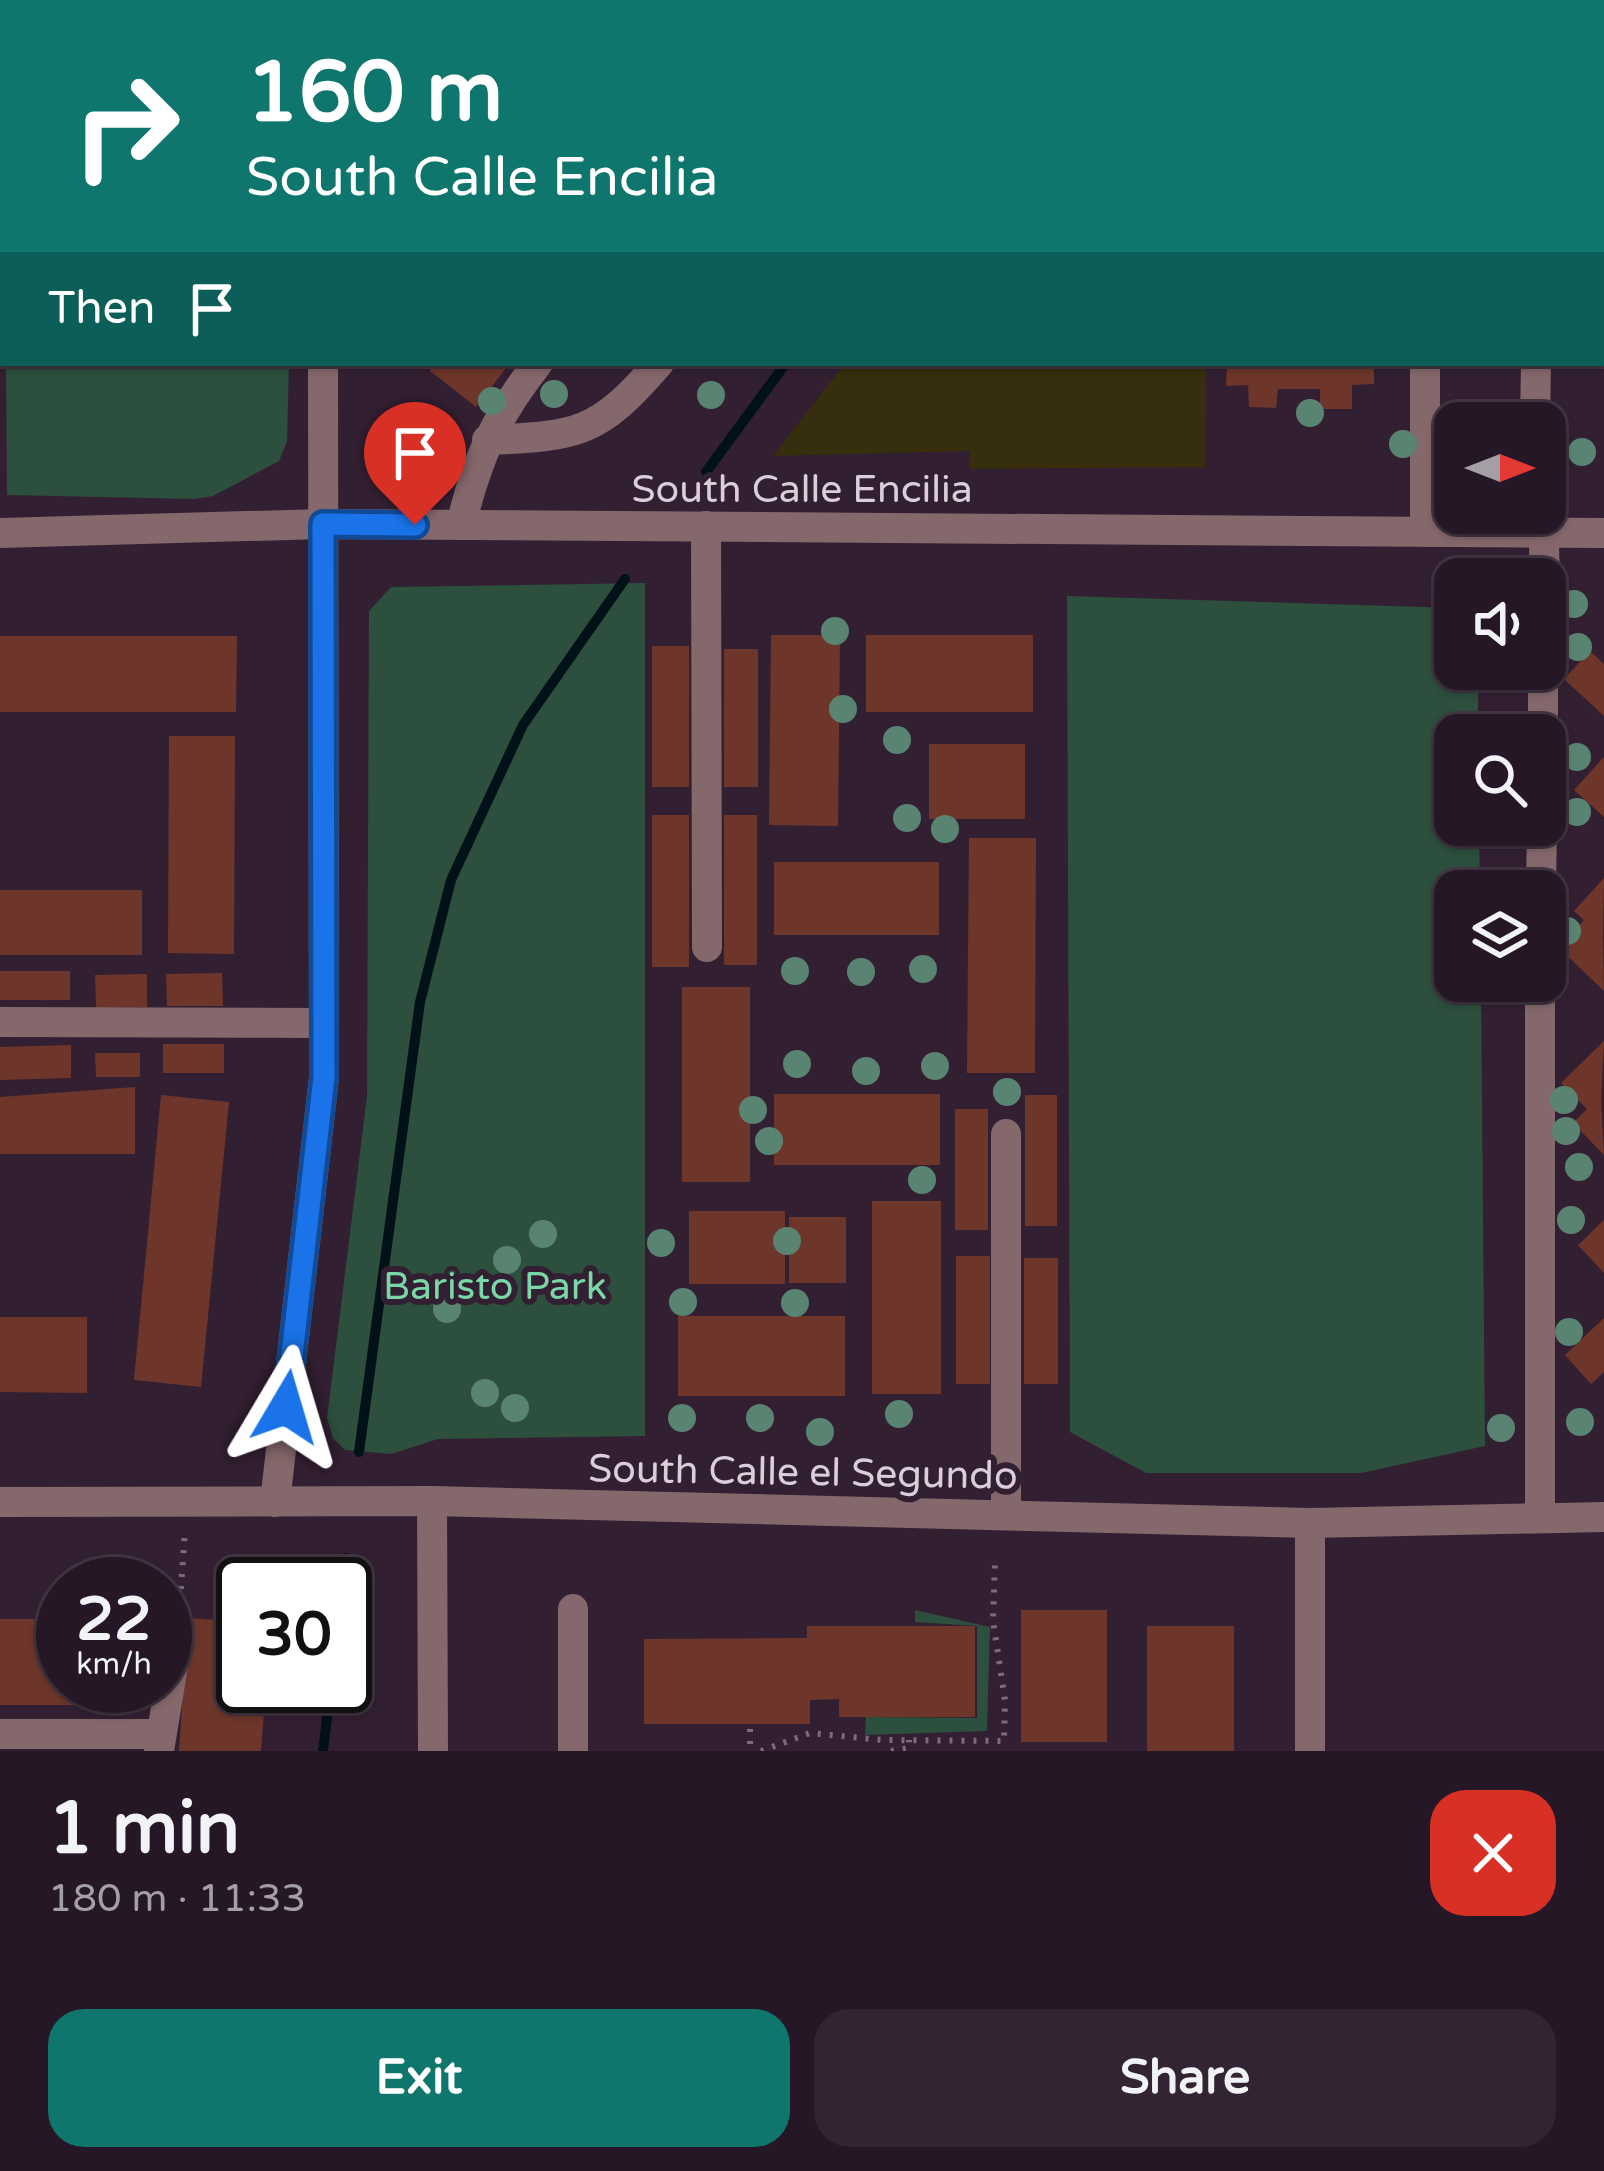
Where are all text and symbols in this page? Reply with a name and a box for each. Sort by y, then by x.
text: 160 m [246,43,503,144]
icon: right [48,48,204,204]
text: South Calle Encilia [246,145,718,210]
icon: arrive [179,276,245,342]
text: Then [48,282,155,336]
pin [364,402,466,525]
north arrow [1434,402,1566,534]
map controls [1434,402,1566,1002]
icon: arrive [382,420,448,486]
street label: South Calle Encilia [631,466,973,513]
button: sound [1434,558,1566,690]
button: search [1434,714,1566,846]
button: layers [1434,870,1566,1002]
park label: Baristo Park [383,1263,607,1310]
position arrow [223,1344,349,1470]
street label: South Calle el Segundo [588,1445,1018,1500]
speed limit sign: 30 [216,1557,372,1713]
text: 22 [76,1584,152,1656]
text: km/h [76,1646,152,1683]
text: 1 min [48,1786,240,1873]
button: close [1430,1790,1556,1916]
text: 180 m · 11:33 [48,1875,306,1922]
button: Exit [48,2009,790,2147]
button: Share [814,2009,1556,2147]

